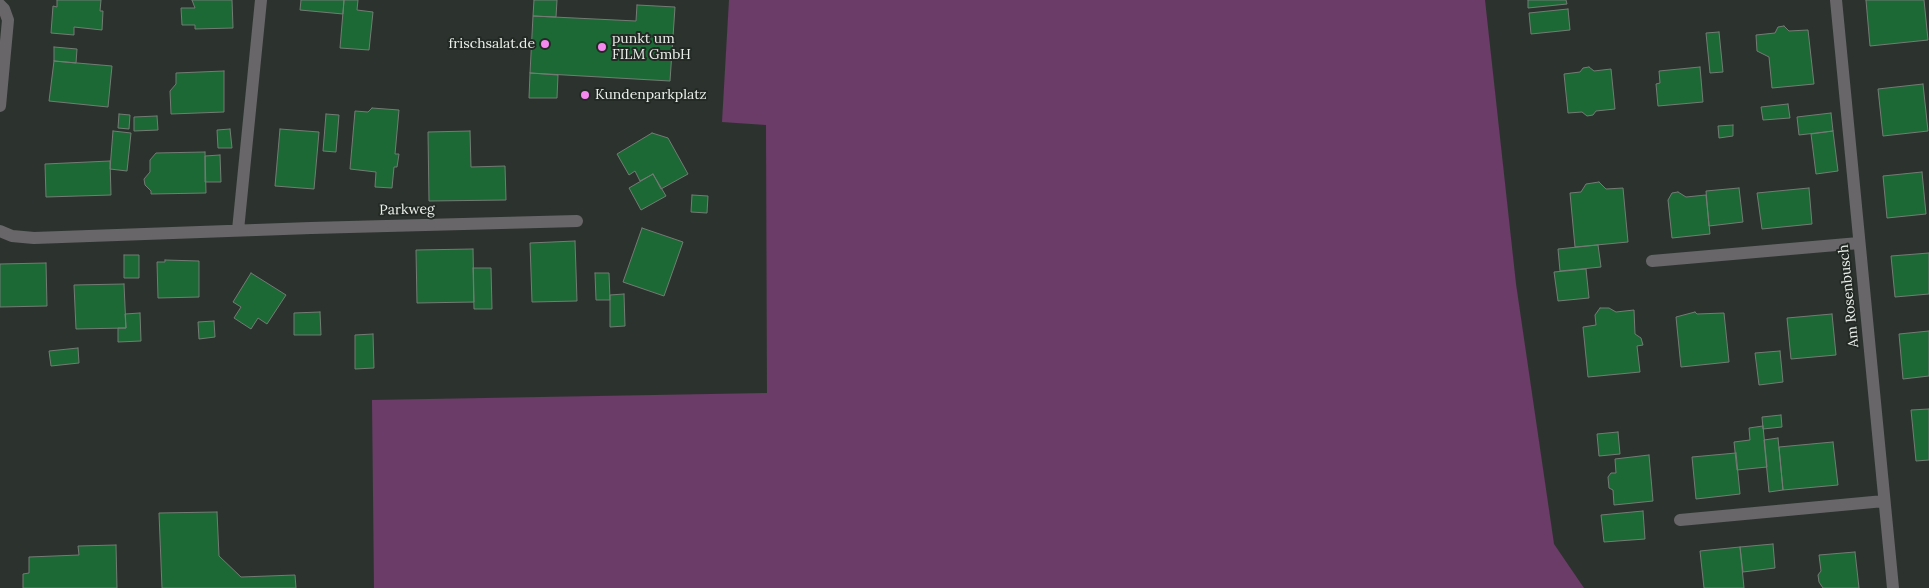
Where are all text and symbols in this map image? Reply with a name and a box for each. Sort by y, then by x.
place label: punkt um FILM GmbH [612,31,691,64]
place label: frischsalat.de [448,36,535,52]
marker: frischsalat.de [539,38,551,50]
marker: punkt um FILM GmbH [596,41,608,53]
place label: Kundenparkplatz [595,87,707,103]
marker: Kundenparkplatz [579,89,591,101]
street label: Parkweg [379,201,435,219]
street label: Am Rosenbusch [1835,244,1863,348]

